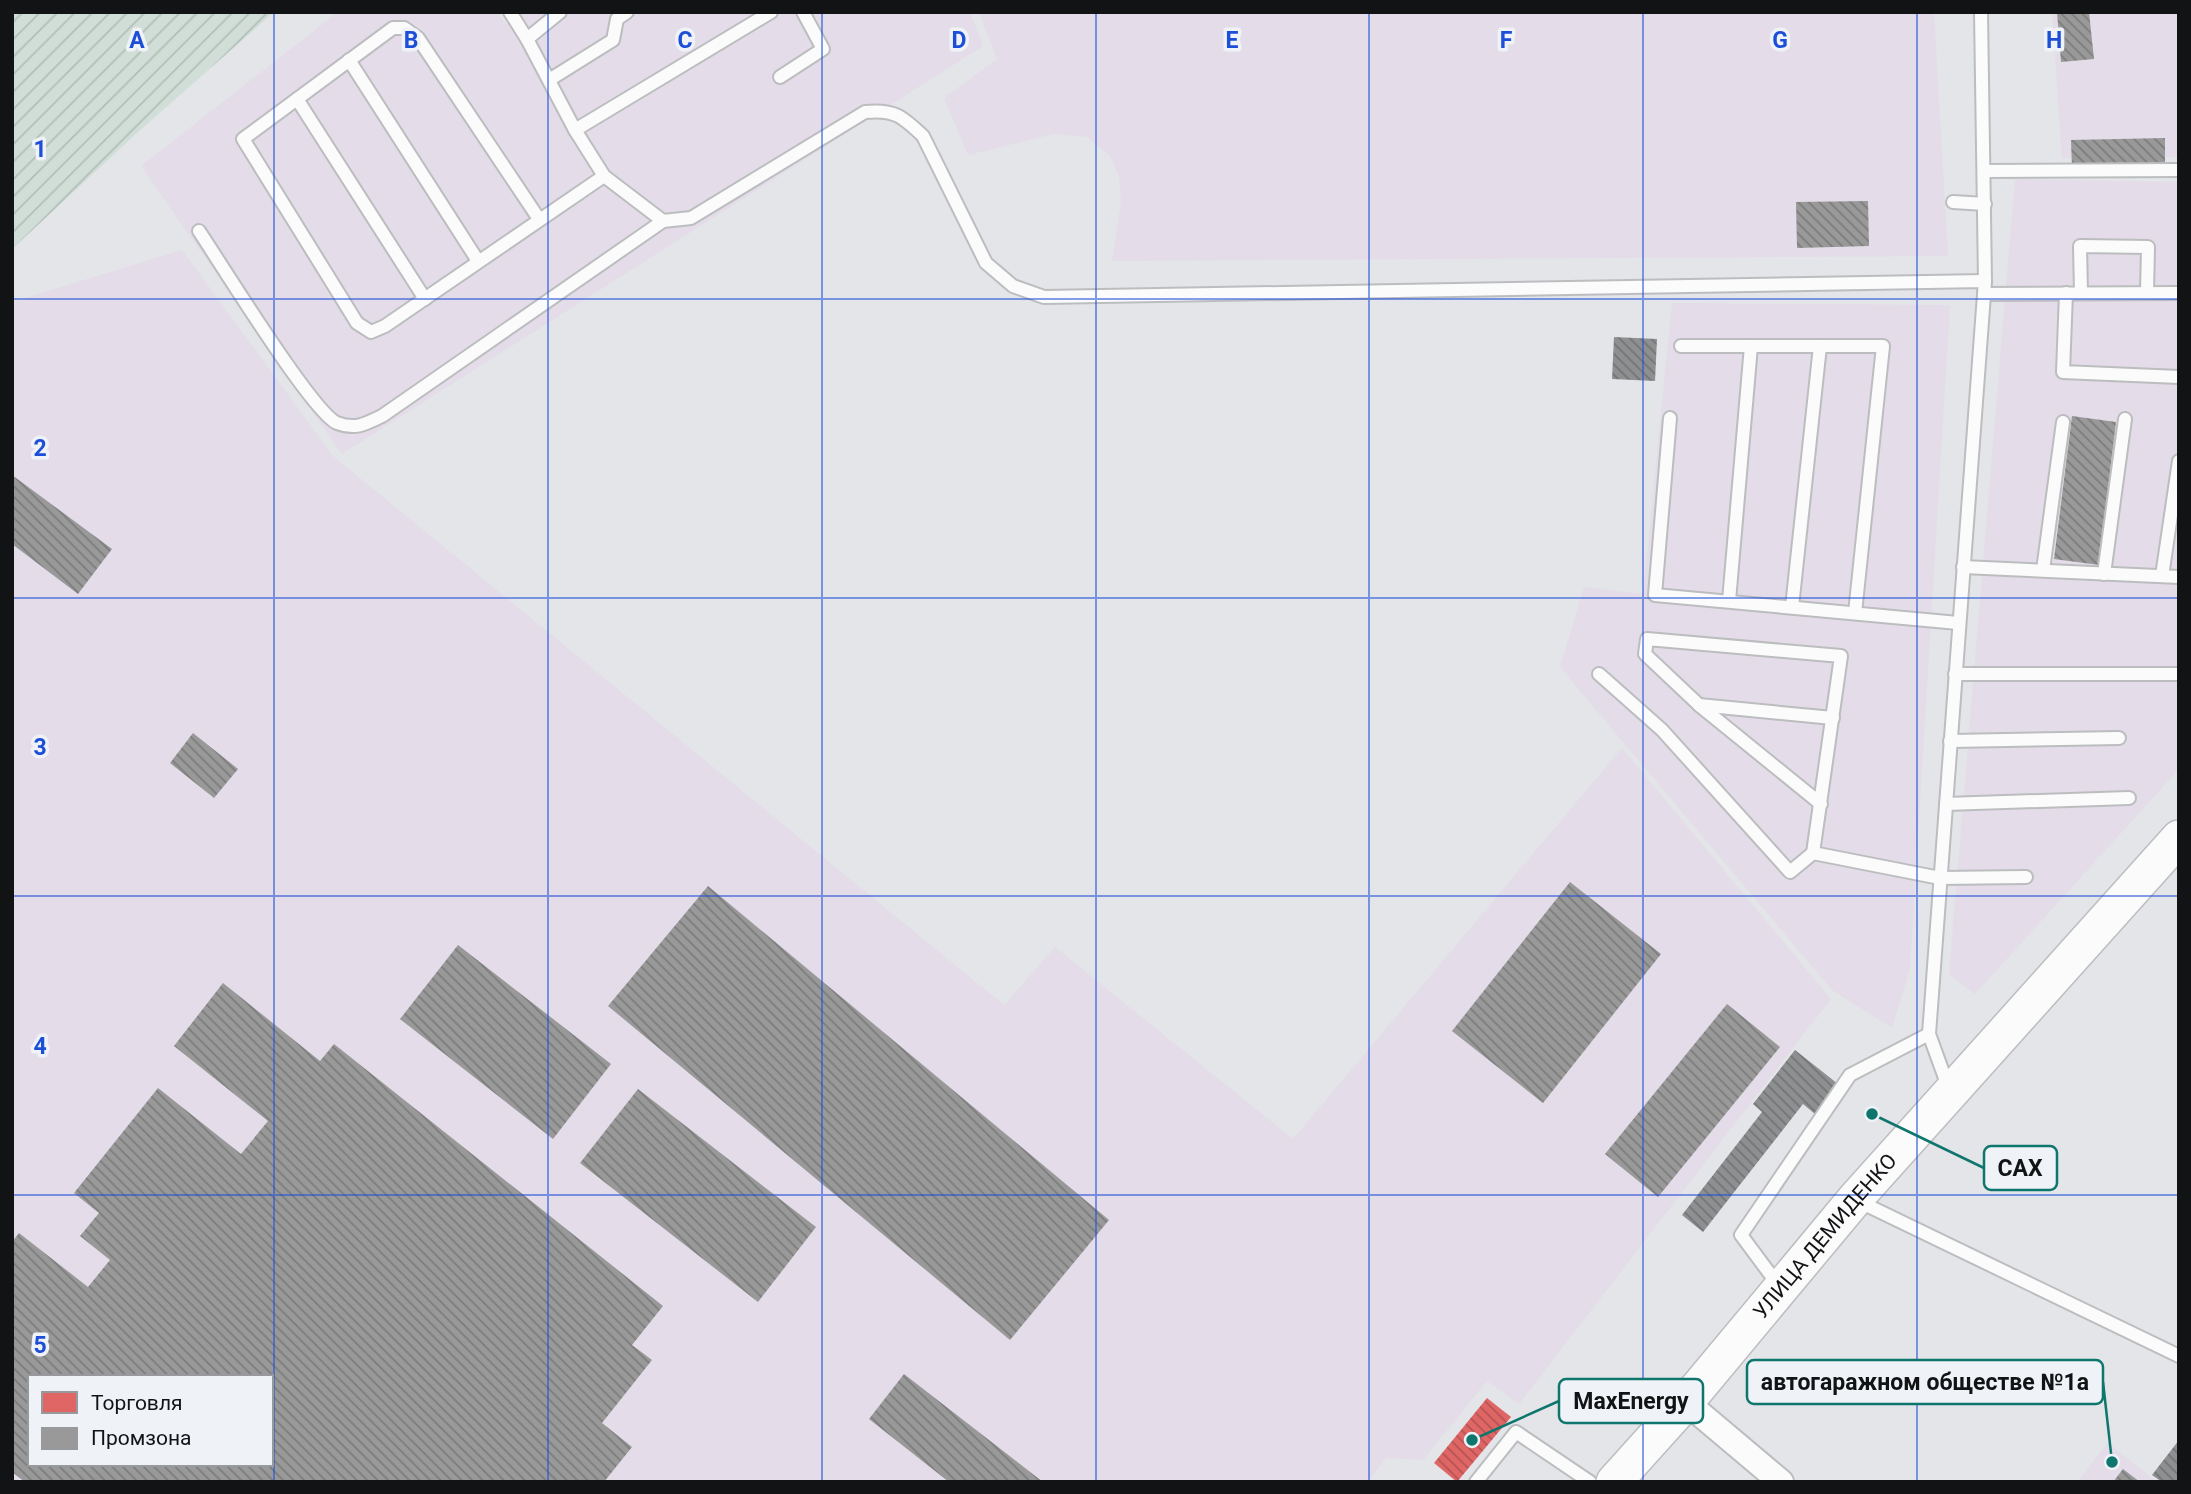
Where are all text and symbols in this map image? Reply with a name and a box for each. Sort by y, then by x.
text: A [129,27,145,54]
text: B [404,27,418,54]
text: C [677,27,693,54]
text: D [952,27,966,54]
text: E [1226,27,1239,54]
text: F [1500,27,1513,54]
text: G [1772,27,1788,54]
text: H [2046,27,2062,54]
text: 1 [33,136,47,163]
text: 2 [33,435,47,462]
text: 3 [33,734,47,761]
text: 4 [33,1033,47,1060]
callout: САХ [1984,1146,2057,1190]
street label: УЛИЦА ДЕМИДЕНКО [1748,1149,1902,1324]
text: САХ [1997,1155,2043,1182]
text: 5 [33,1332,47,1359]
callout: автогаражном обществе №1а [1747,1360,2103,1404]
text: автогаражном обществе №1а [1761,1369,2089,1396]
legend [28,1375,273,1466]
callout: MaxEnergy [1559,1379,1703,1423]
text: MaxEnergy [1573,1388,1689,1415]
text: Торговля [91,1391,183,1415]
text: Промзона [91,1426,192,1450]

